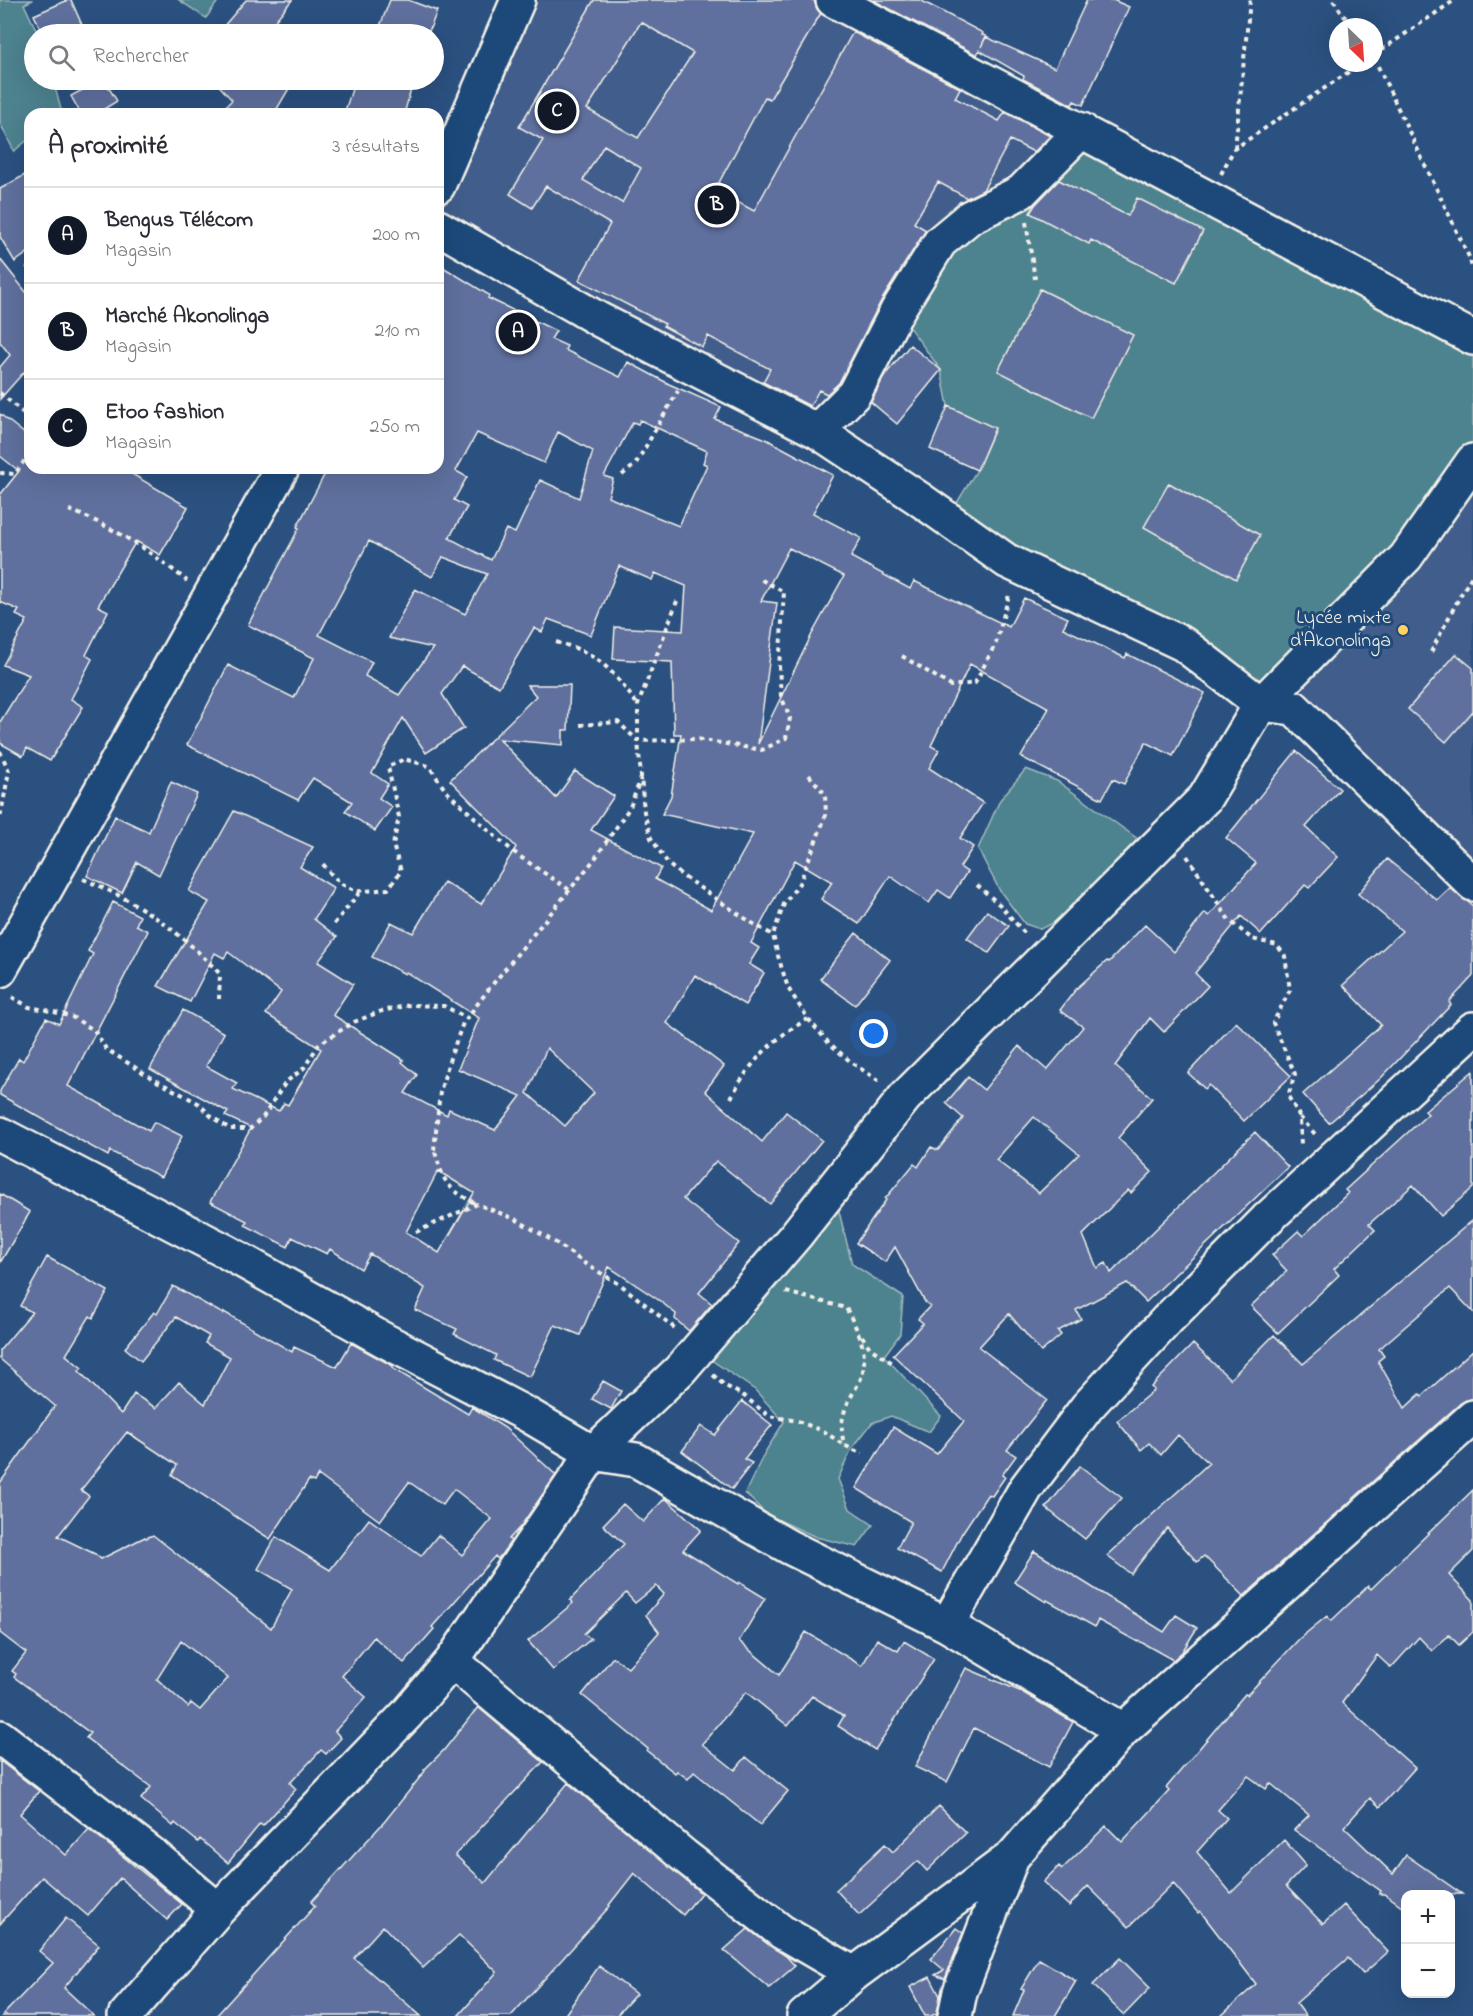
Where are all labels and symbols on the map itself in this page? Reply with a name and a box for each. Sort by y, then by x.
north arrow [1329,18,1383,72]
pin: C [538,88,576,134]
pin: B [698,182,736,228]
pin: A [498,310,538,354]
place label: Lycée mixte d'Akonolinga [1290,604,1391,657]
marker: Lycée mixte d'Akonolinga [1396,623,1410,637]
your location [859,1019,888,1048]

